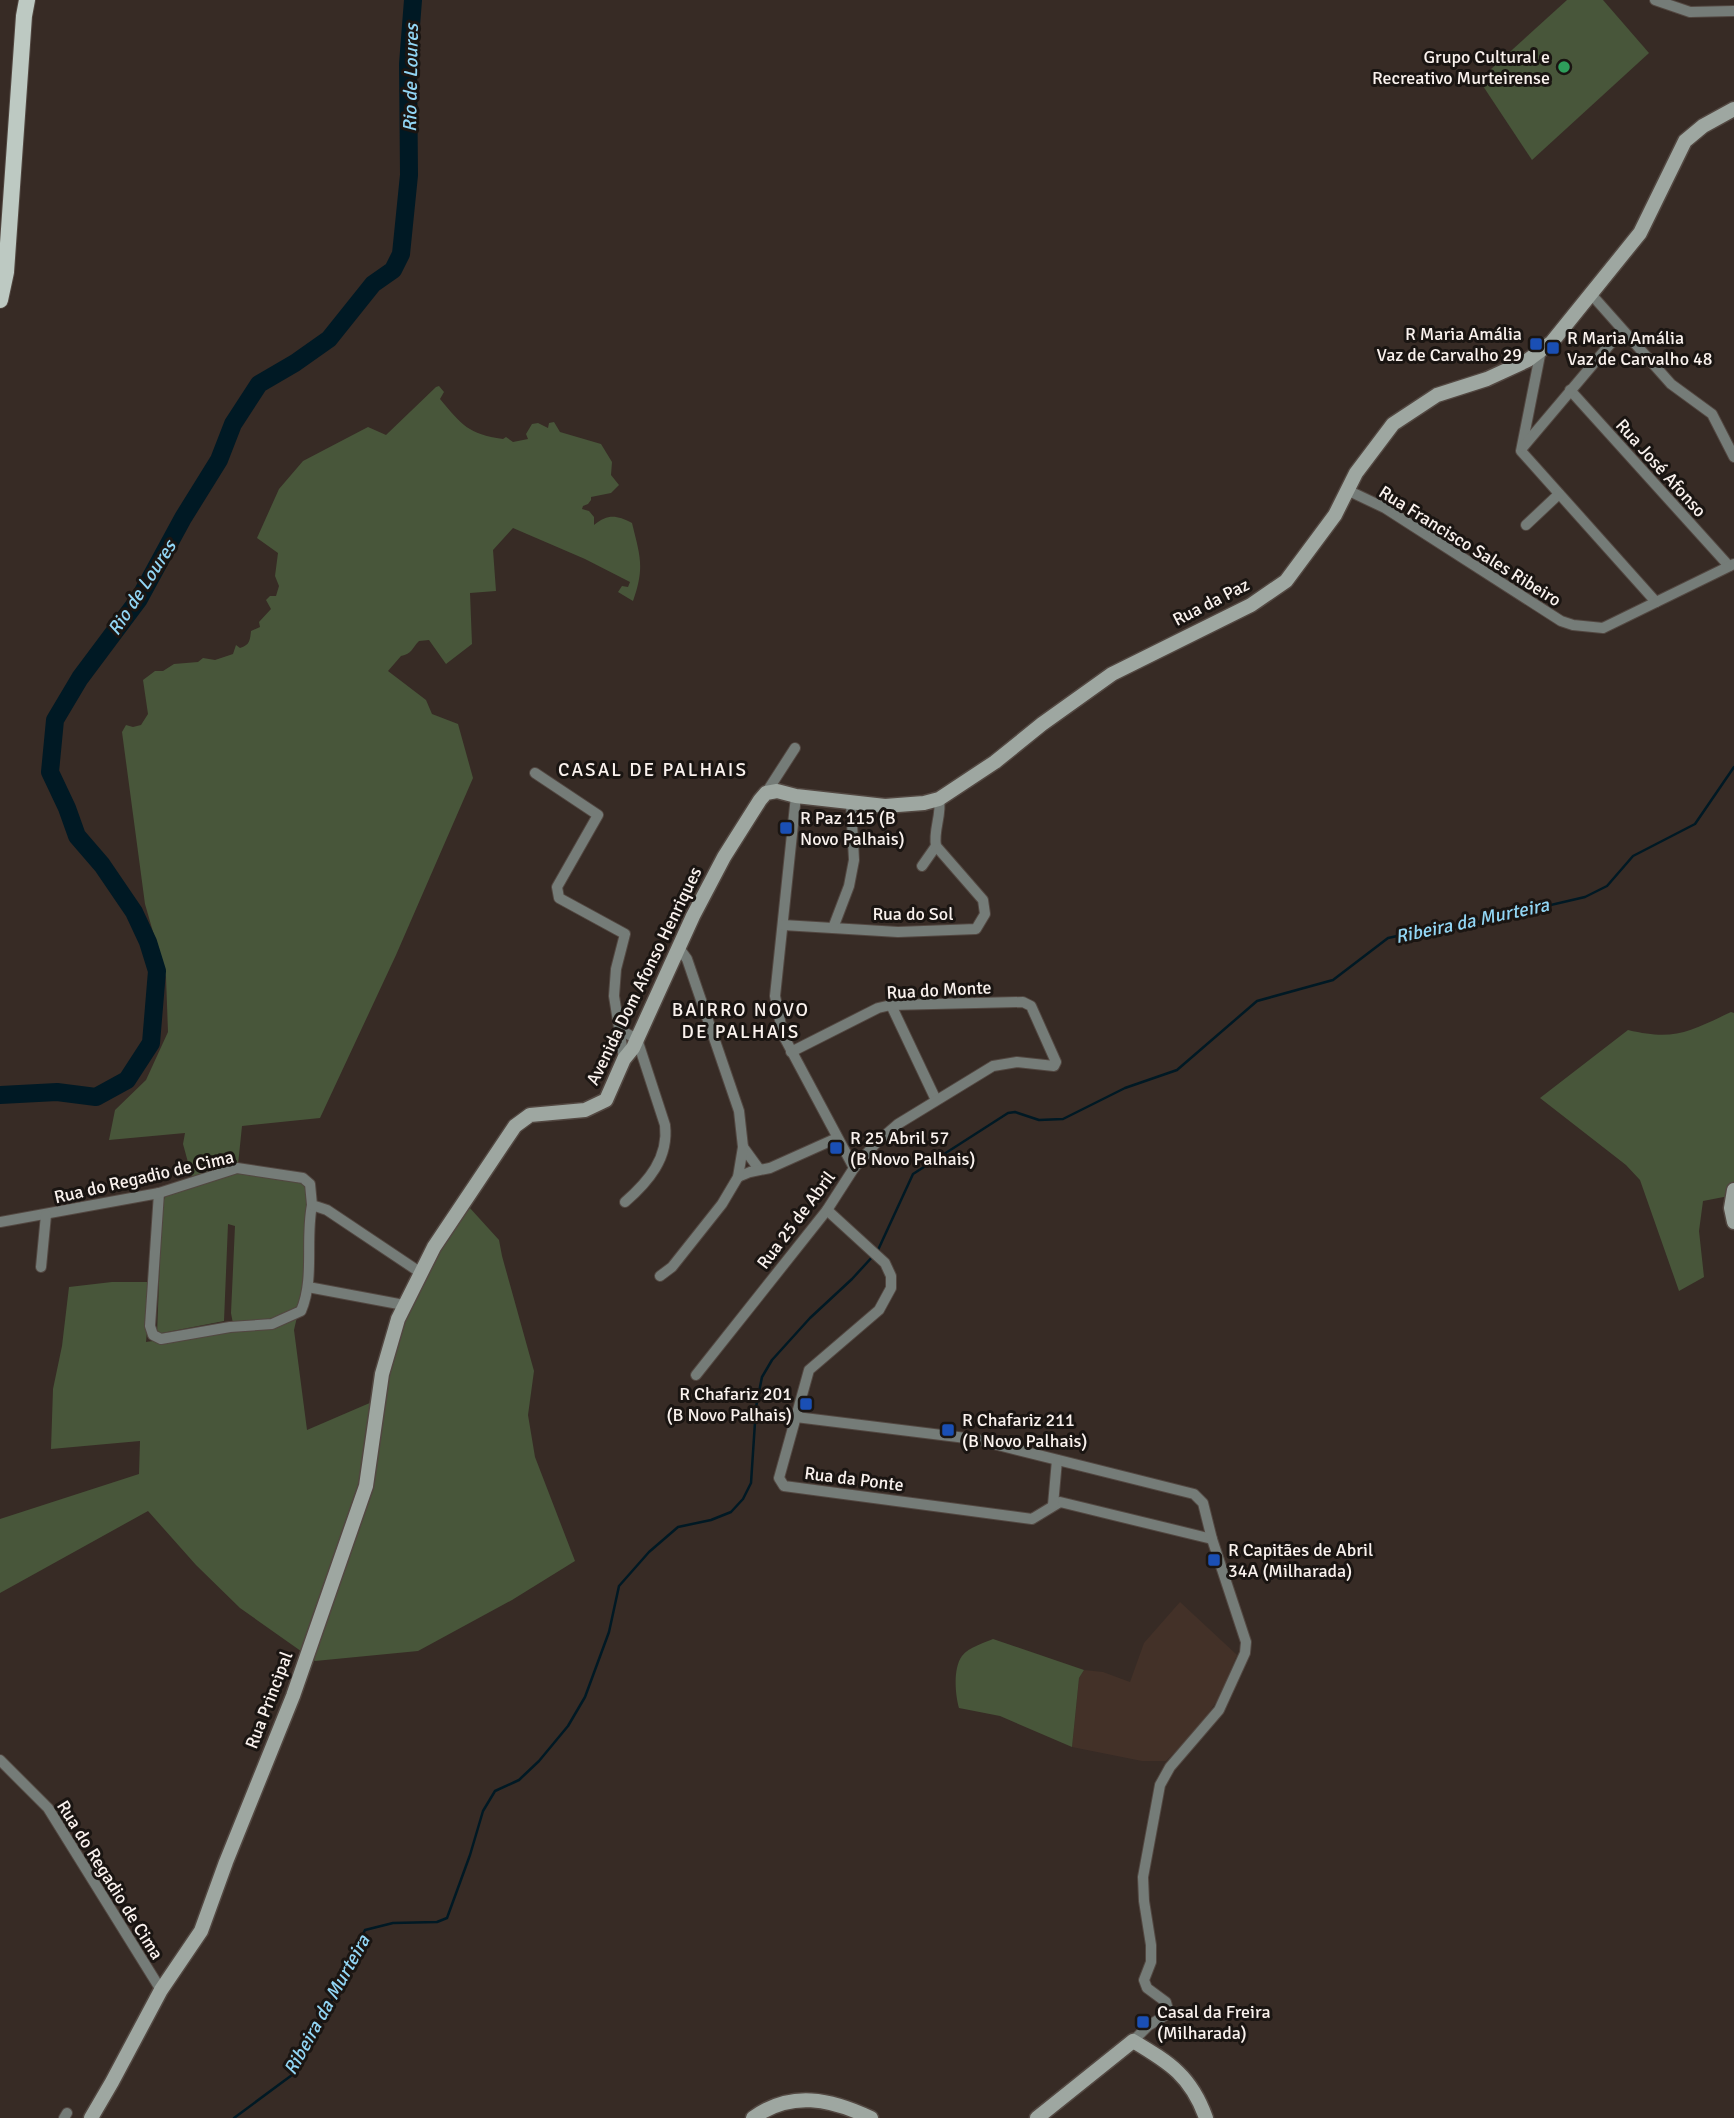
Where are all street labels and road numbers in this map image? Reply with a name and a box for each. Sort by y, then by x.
street label: Rua José Afonso [1611,414,1711,522]
street label: Rua Francisco Sales Ribeiro [1375,481,1565,611]
street label: Rua da Paz [1169,573,1253,631]
street label: Avenida Dom Afonso Henriques [581,863,707,1089]
street label: Rua do Sol [873,903,953,925]
street label: Rua do Monte [886,976,992,1004]
street label: Rua do Regadio de Cima [52,1146,236,1208]
street label: Rua 25 de Abril [752,1167,840,1273]
street label: Rua da Ponte [803,1462,905,1496]
street label: Rua Principal [240,1648,298,1752]
street label: Rua do Regadio de Cima [52,1796,168,1964]

